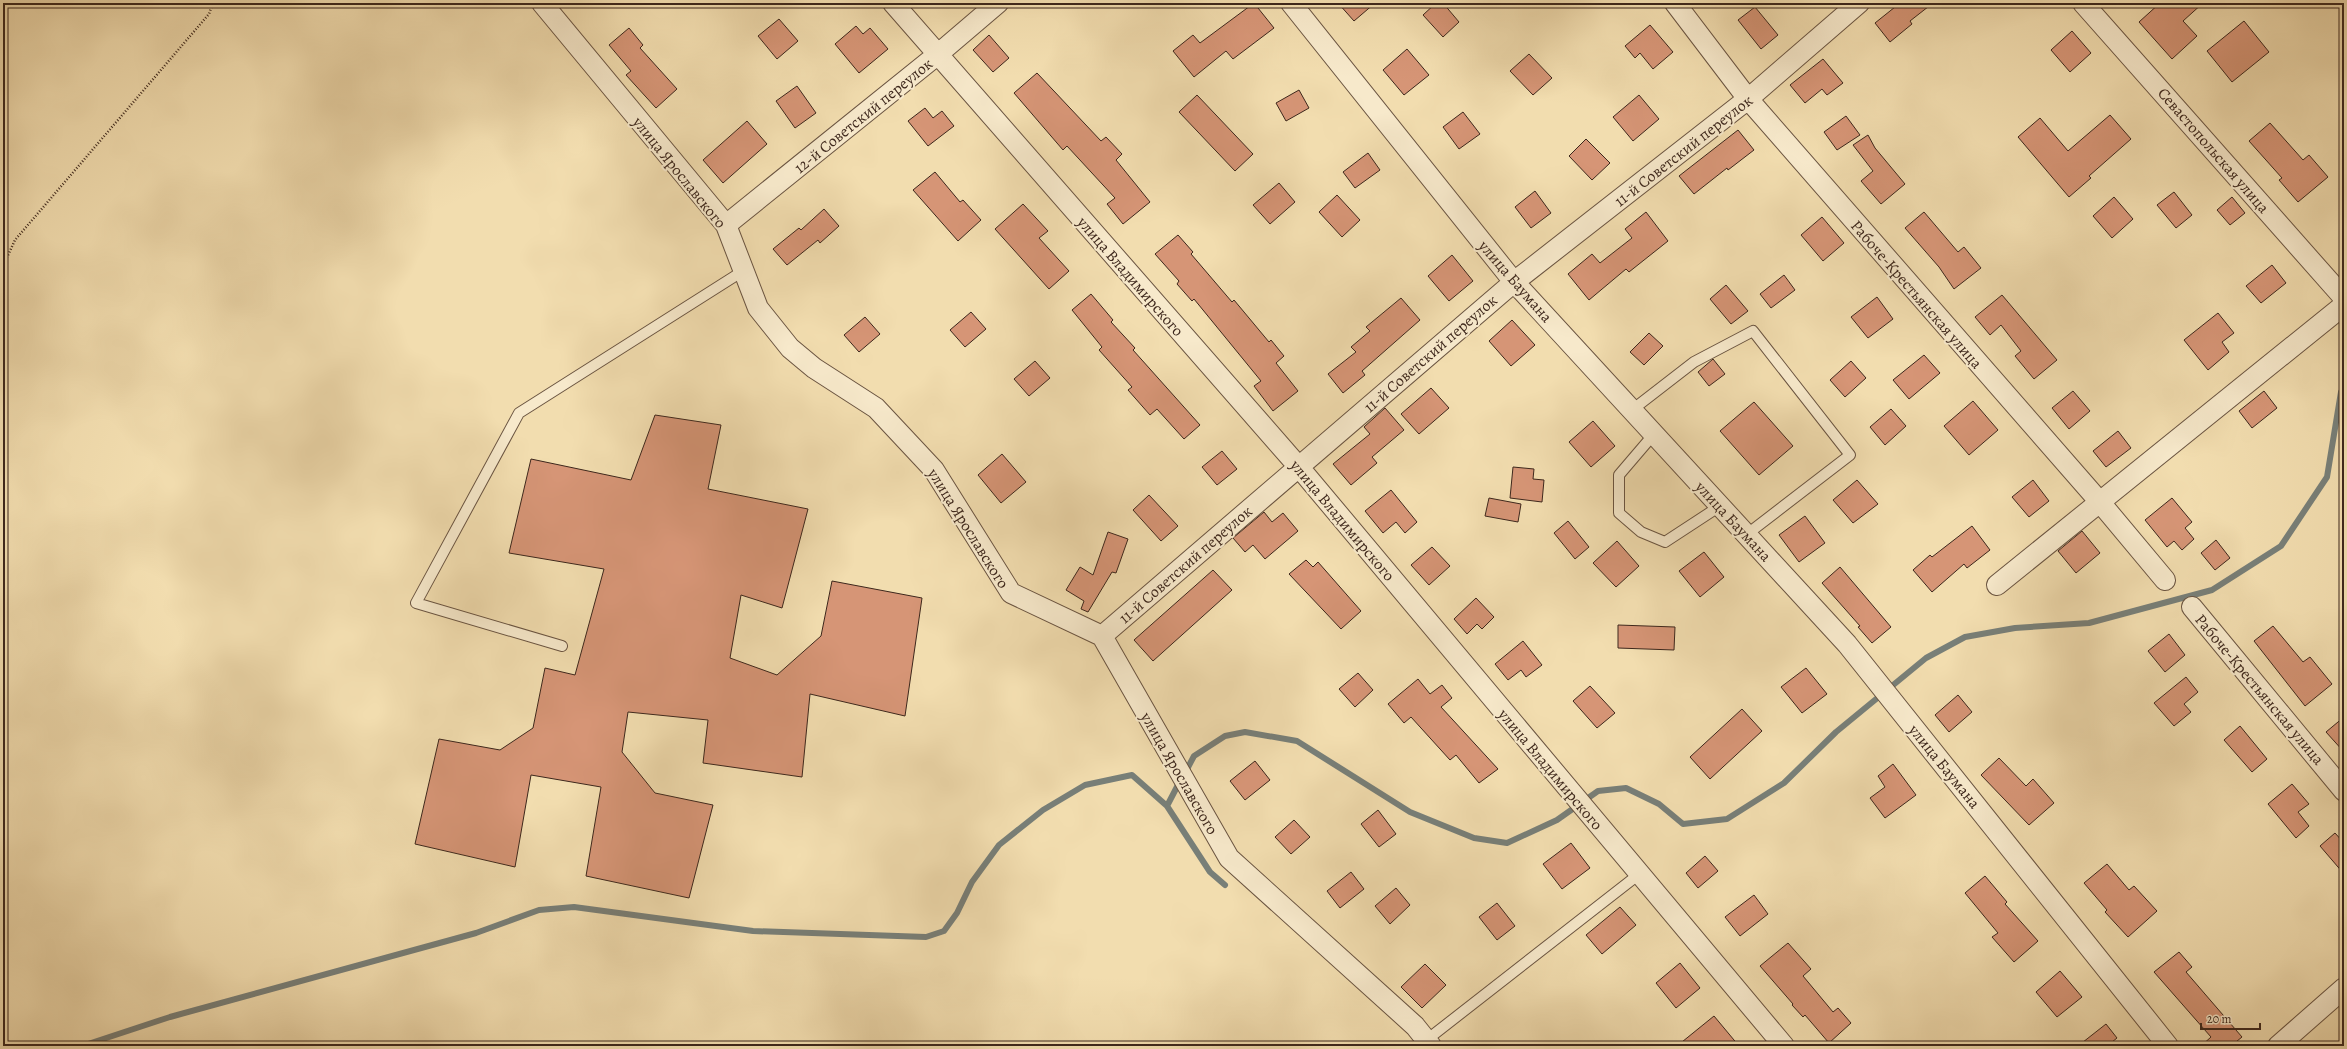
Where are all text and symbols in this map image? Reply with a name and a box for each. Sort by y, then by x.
street label: 12-й Советский переулок [790,53,938,179]
street label: Севастопольская улица [2152,83,2275,219]
street label: 11-й Советский переулок [1610,90,1757,212]
street label: улица Ярославского [627,111,731,233]
street label: улица Владимирского [1071,211,1189,341]
street label: Рабоче-Крестьянская улица [1845,216,1987,374]
street label: улица Баумана [1473,235,1558,328]
street label: 11-й Советский переулок [1359,290,1502,418]
street label: улица Владимирского [1284,454,1400,586]
street label: улица Ярославского [922,463,1014,593]
street label: улица Баумана [1690,476,1777,567]
street label: 11-й Советский переулок [1114,501,1257,629]
street label: Рабоче-Крестьянская улица [2190,610,2329,770]
street label: улица Владимирского [1492,703,1608,835]
street label: улица Ярославского [1135,707,1223,839]
street label: улица Баумана [1903,719,1985,814]
scale bar [2201,1005,2260,1031]
text: 20 m [2207,1011,2231,1027]

